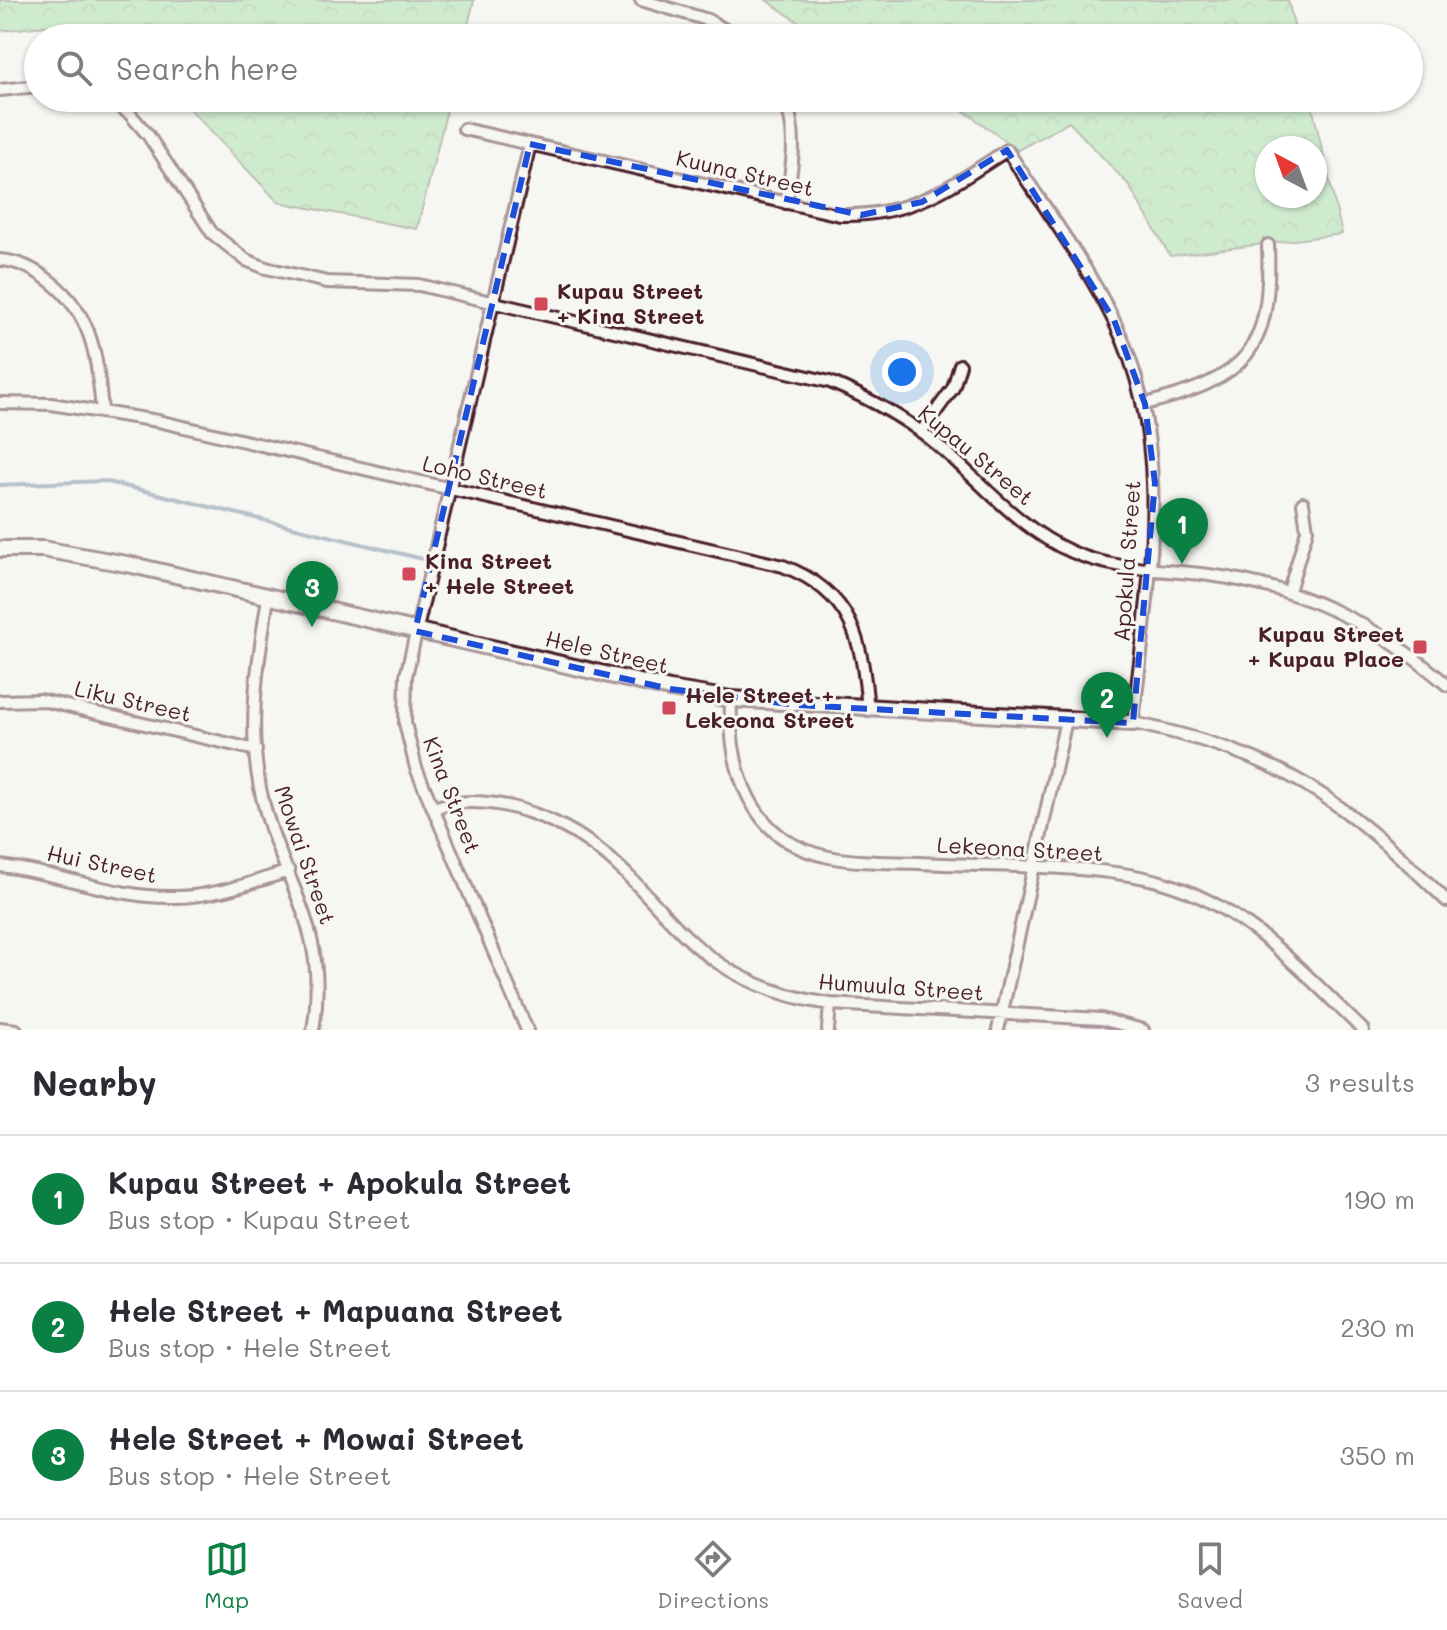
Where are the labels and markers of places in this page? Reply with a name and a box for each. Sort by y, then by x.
place label: Kupau Street + Kina Street [557,276,704,330]
marker: Kupau Street + Kina Street [532,295,550,313]
pin: 1 [1156,498,1208,564]
place label: Kina Street + Hele Street [425,546,574,600]
pin: 3 [286,561,338,627]
marker: Kina Street + Hele Street [400,565,418,583]
place label: Kupau Street + Kupau Place [1248,619,1404,673]
marker: Kupau Street + Kupau Place [1411,638,1429,656]
pin: 2 [1081,672,1133,738]
place label: Hele Street + Lekeona Street [685,680,854,734]
marker: Hele Street + Lekeona Street [660,699,678,717]

